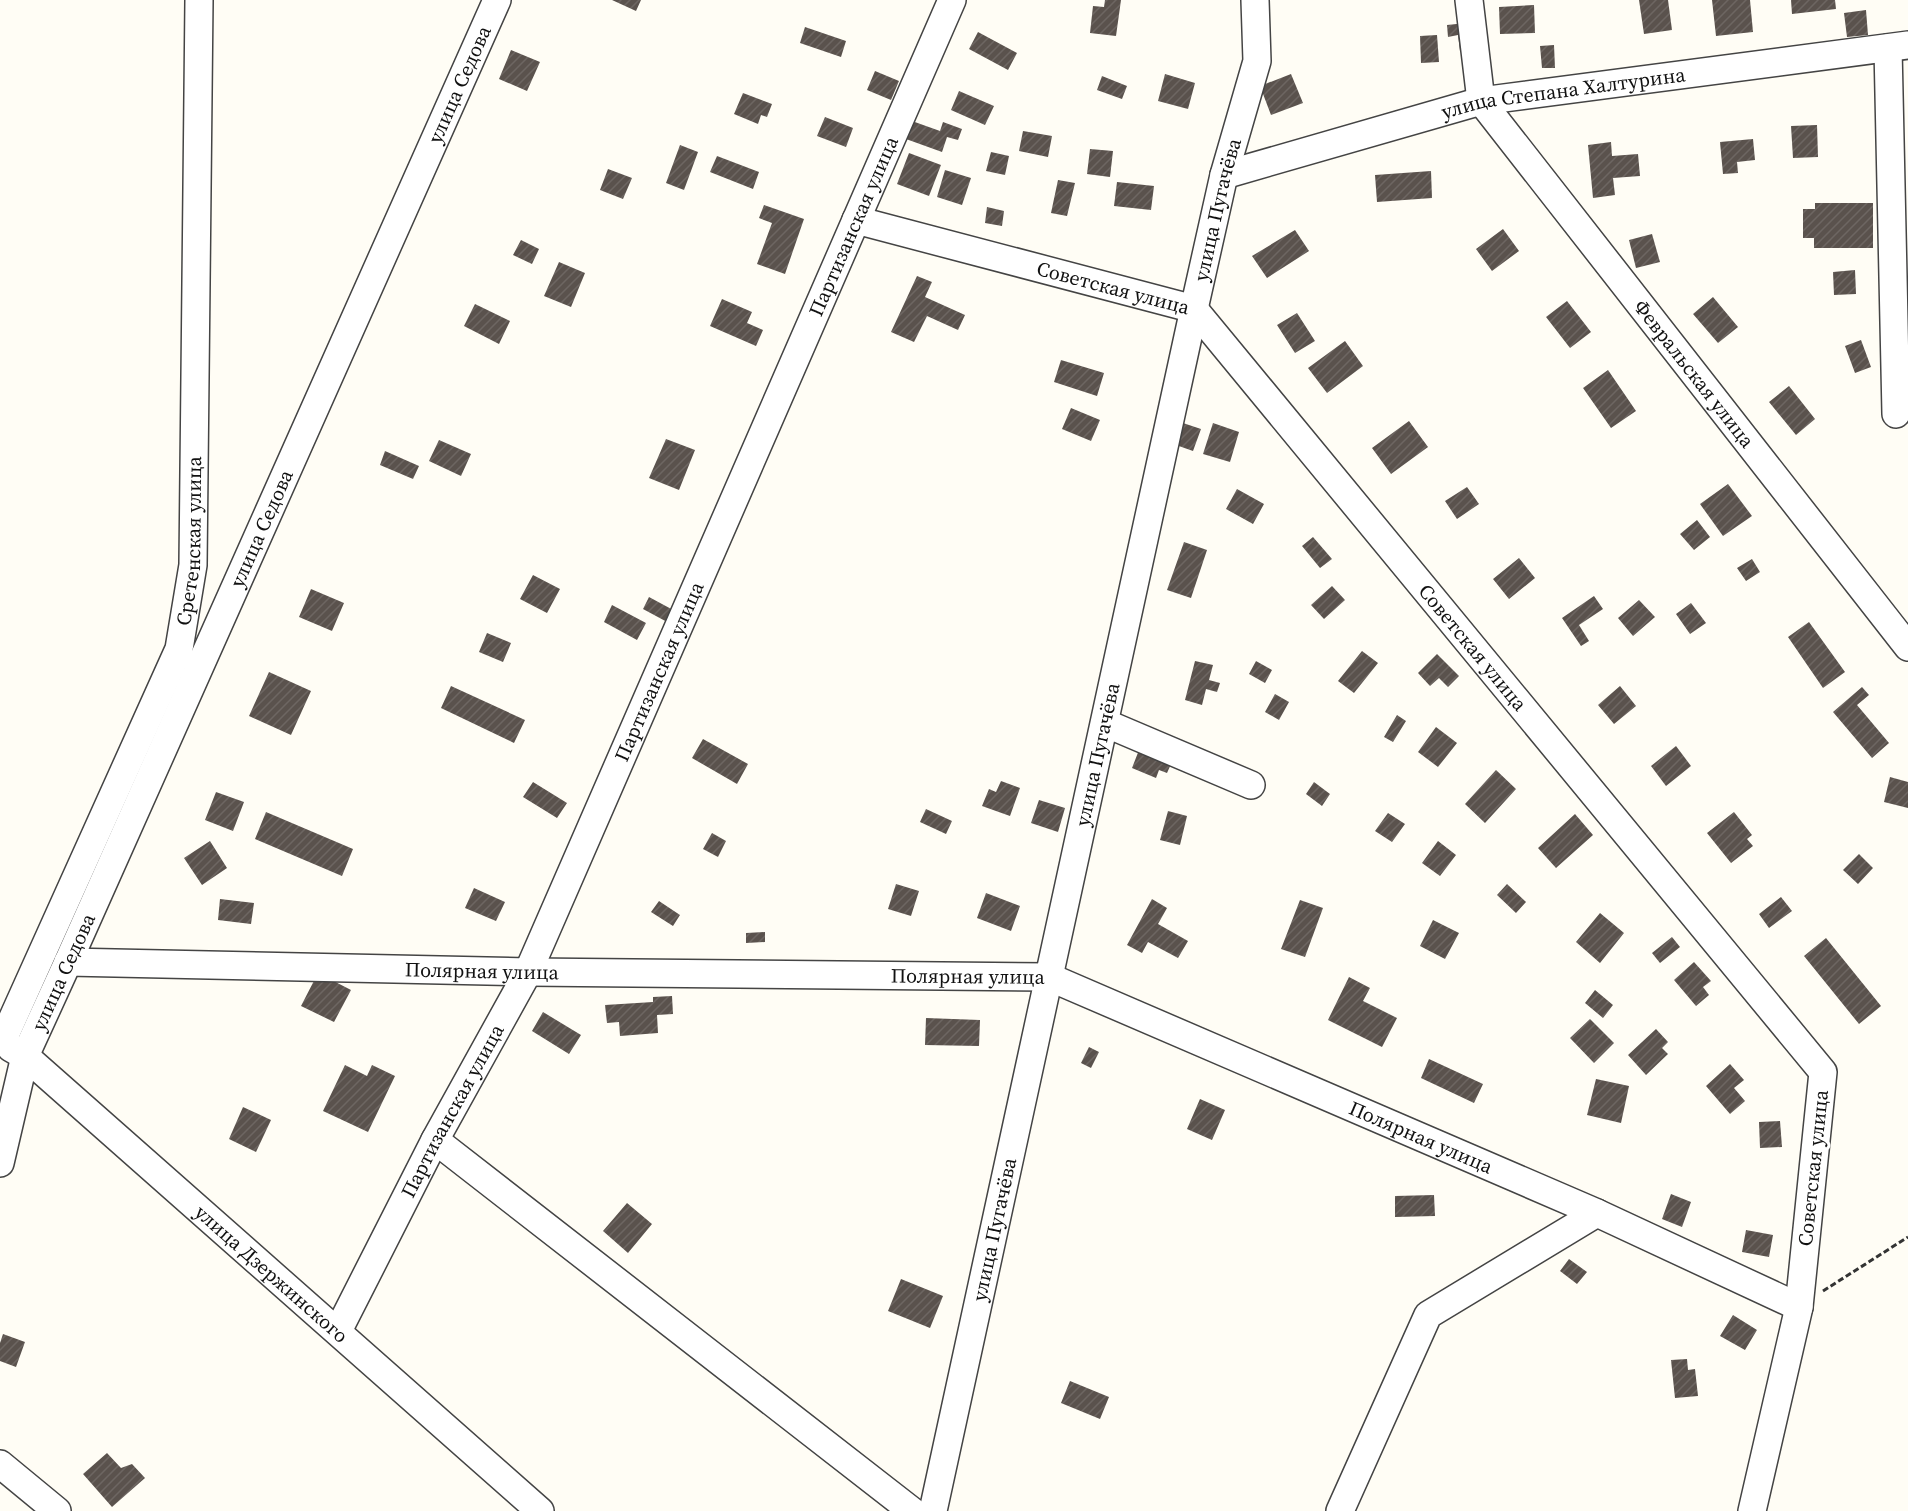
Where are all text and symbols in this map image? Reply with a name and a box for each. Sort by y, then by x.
street label: улица Седова [421,20,498,148]
street label: улица Степана Халтурина [1438,60,1688,126]
street label: Партизанская улица [802,131,905,320]
street label: улица Пугачёва [1187,134,1248,284]
street label: Советская улица [1034,254,1194,321]
street label: Февральская улица [1628,294,1762,454]
street label: Сретенская улица [169,455,208,628]
street label: улица Седова [223,464,300,592]
street label: Партизанская улица [608,577,711,766]
street label: Советская улица [1412,578,1534,717]
street label: улица Пугачёва [1068,679,1127,829]
street label: улица Седова [24,908,102,1035]
street label: Полярная улица [405,955,560,986]
street label: Полярная улица [891,961,1046,991]
street label: Партизанская улица [394,1018,511,1203]
street label: Советская улица [1791,1088,1835,1248]
street label: Полярная улица [1345,1094,1498,1181]
street label: улица Пугачёва [965,1154,1023,1304]
street label: улица Дзержинского [189,1198,354,1349]

